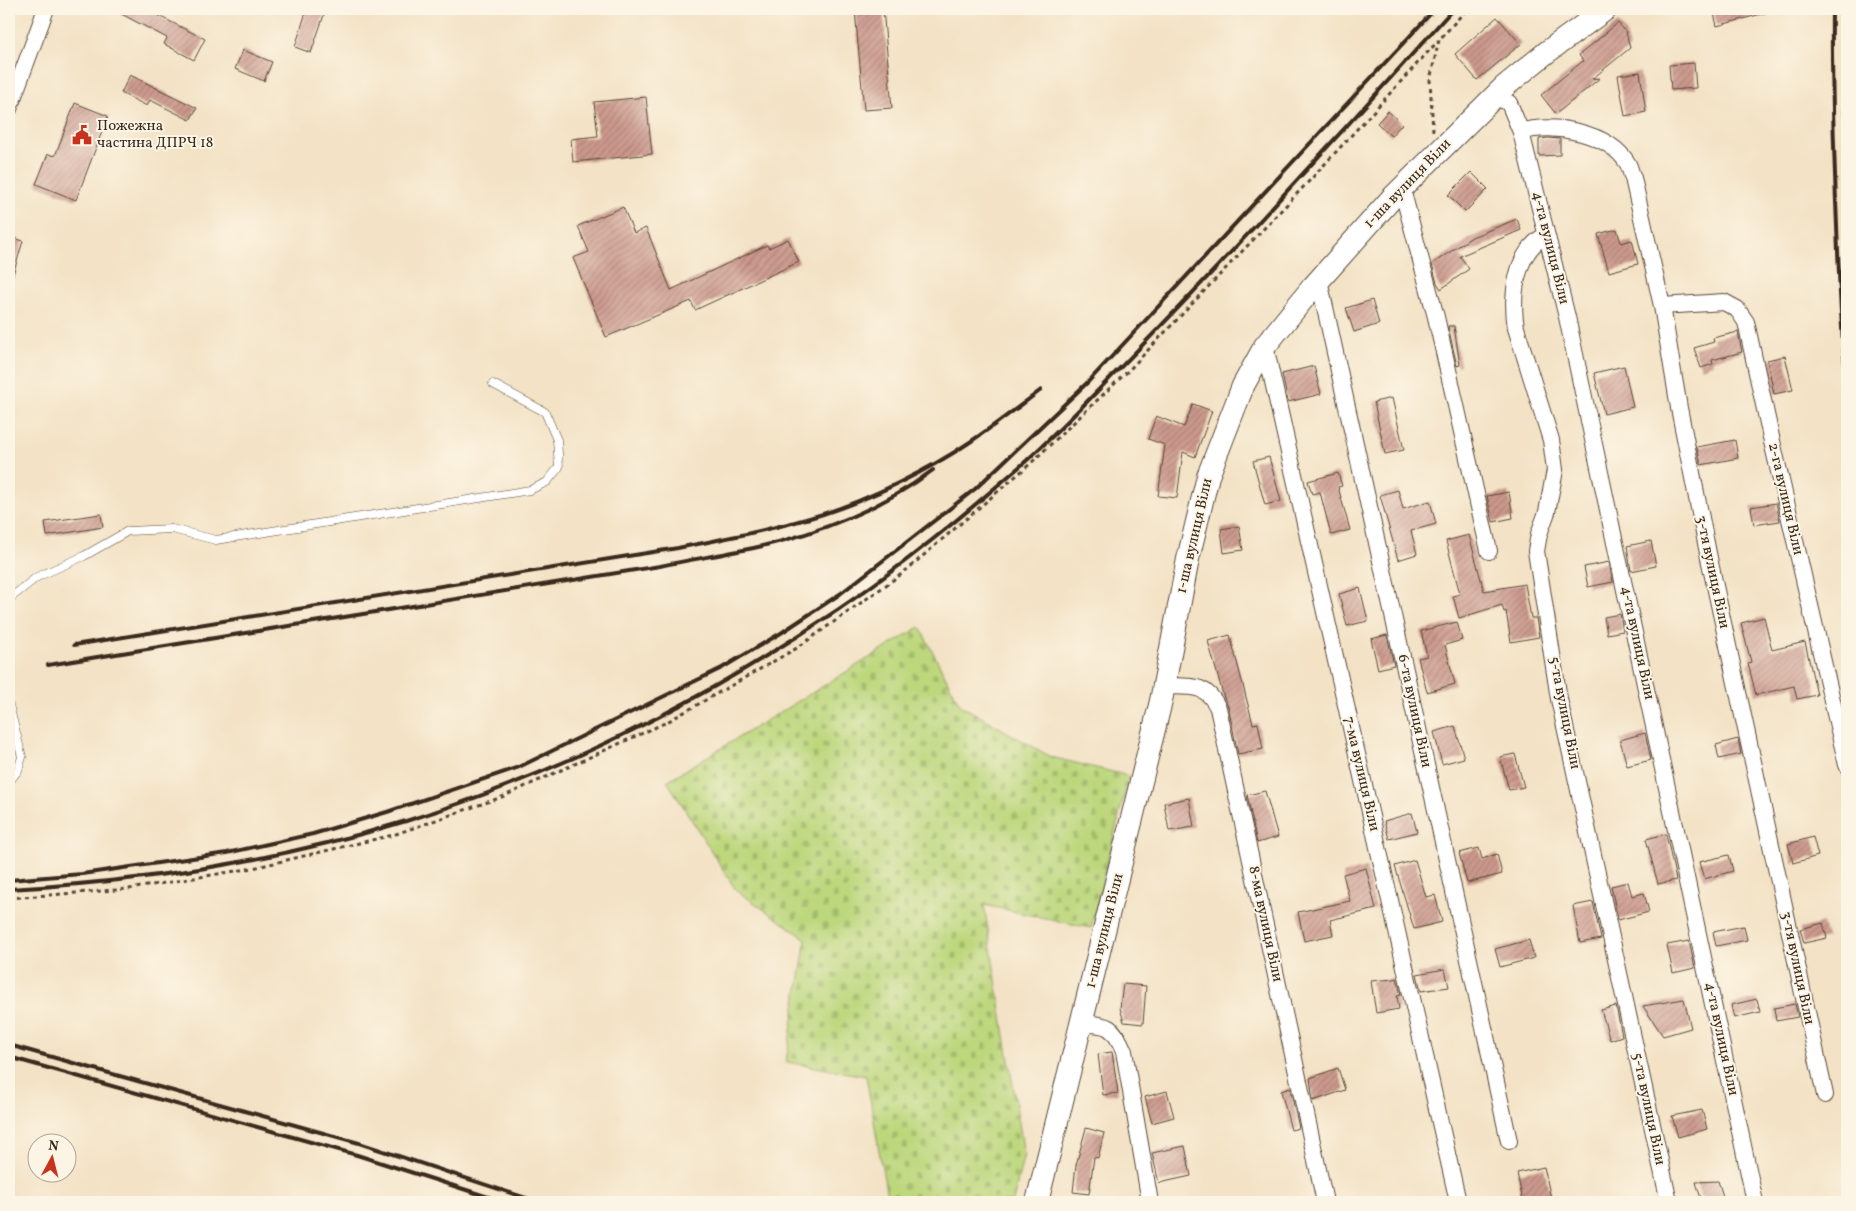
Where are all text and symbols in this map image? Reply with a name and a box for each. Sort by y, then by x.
place label: Пожежна частина ДПРЧ 18 [97,116,213,154]
public building icon: Пожежна частина ДПРЧ 18 [71,124,93,146]
street label: 1-ша вулиця Віли [1360,134,1456,234]
street label: 4-та вулиця Віли [1526,189,1574,307]
street label: 2-га вулиця Віли [1762,441,1808,557]
street label: 1-ша вулиця Віли [1172,476,1218,596]
street label: 3-тя вулиця Віли [1690,513,1734,631]
street label: 4-та вулиця Віли [1615,584,1659,702]
street label: 6-та вулиця Віли [1392,652,1436,770]
street label: 5-та вулиця Віли [1543,655,1585,771]
street label: 7-ма вулиця Віли [1338,715,1384,833]
street label: 8-ма вулиця Віли [1242,864,1288,984]
street label: 1-ша вулиця Віли [1081,871,1129,991]
street label: 3-тя вулиця Віли [1775,909,1819,1027]
street label: 4-та вулиця Віли [1699,980,1743,1098]
street label: 5-та вулиця Віли [1626,1051,1670,1167]
north arrow [28,1134,78,1184]
text: N [47,1137,60,1157]

